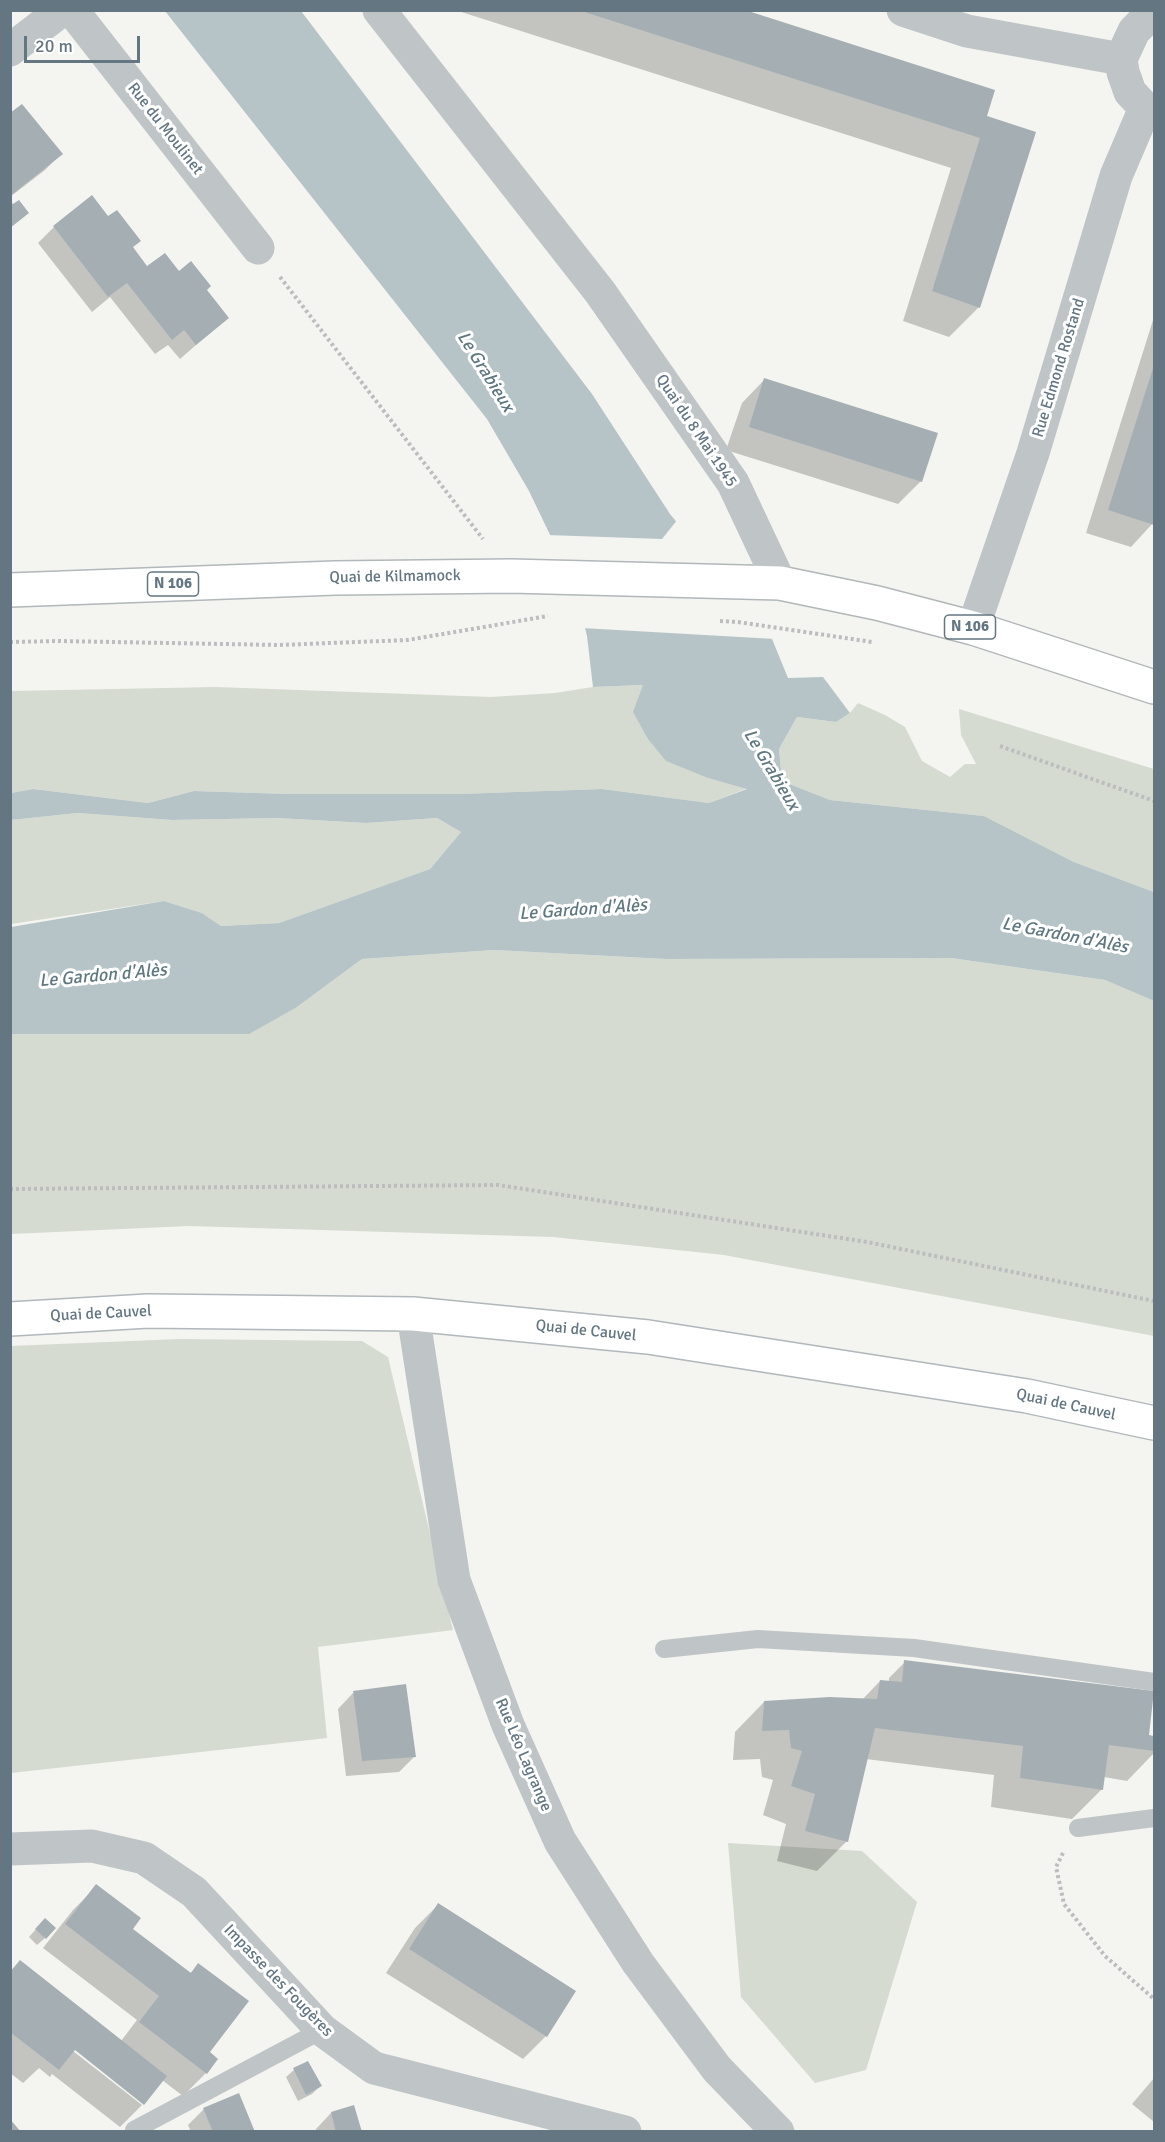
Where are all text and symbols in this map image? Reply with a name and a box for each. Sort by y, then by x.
scale bar [27,24,142,62]
text: 20 m [35,35,73,57]
street label: Rue du Moulinet [123,79,207,179]
street label: Rue Edmond Rostand [1029,296,1089,440]
water label: Le Grabieux [452,328,518,416]
street label: Quai du 8 Mai 1945 [651,371,741,491]
street label: Quai de Kilmamock [329,566,461,588]
road number: N 106 [148,572,198,596]
road number: N 106 [944,615,996,639]
water label: Le Grabieux [738,726,804,814]
water label: Le Gardon d'Alès [519,895,647,925]
water label: Le Gardon d'Alès [1000,913,1130,959]
water label: Le Gardon d'Alès [38,960,168,992]
street label: Quai de Cauvel [50,1302,152,1326]
street label: Quai de Cauvel [535,1316,637,1346]
street label: Quai de Cauvel [1014,1385,1118,1425]
street label: Rue Léo Lagrange [491,1696,555,1814]
street label: Impasse des Fougères [219,1921,337,2041]

